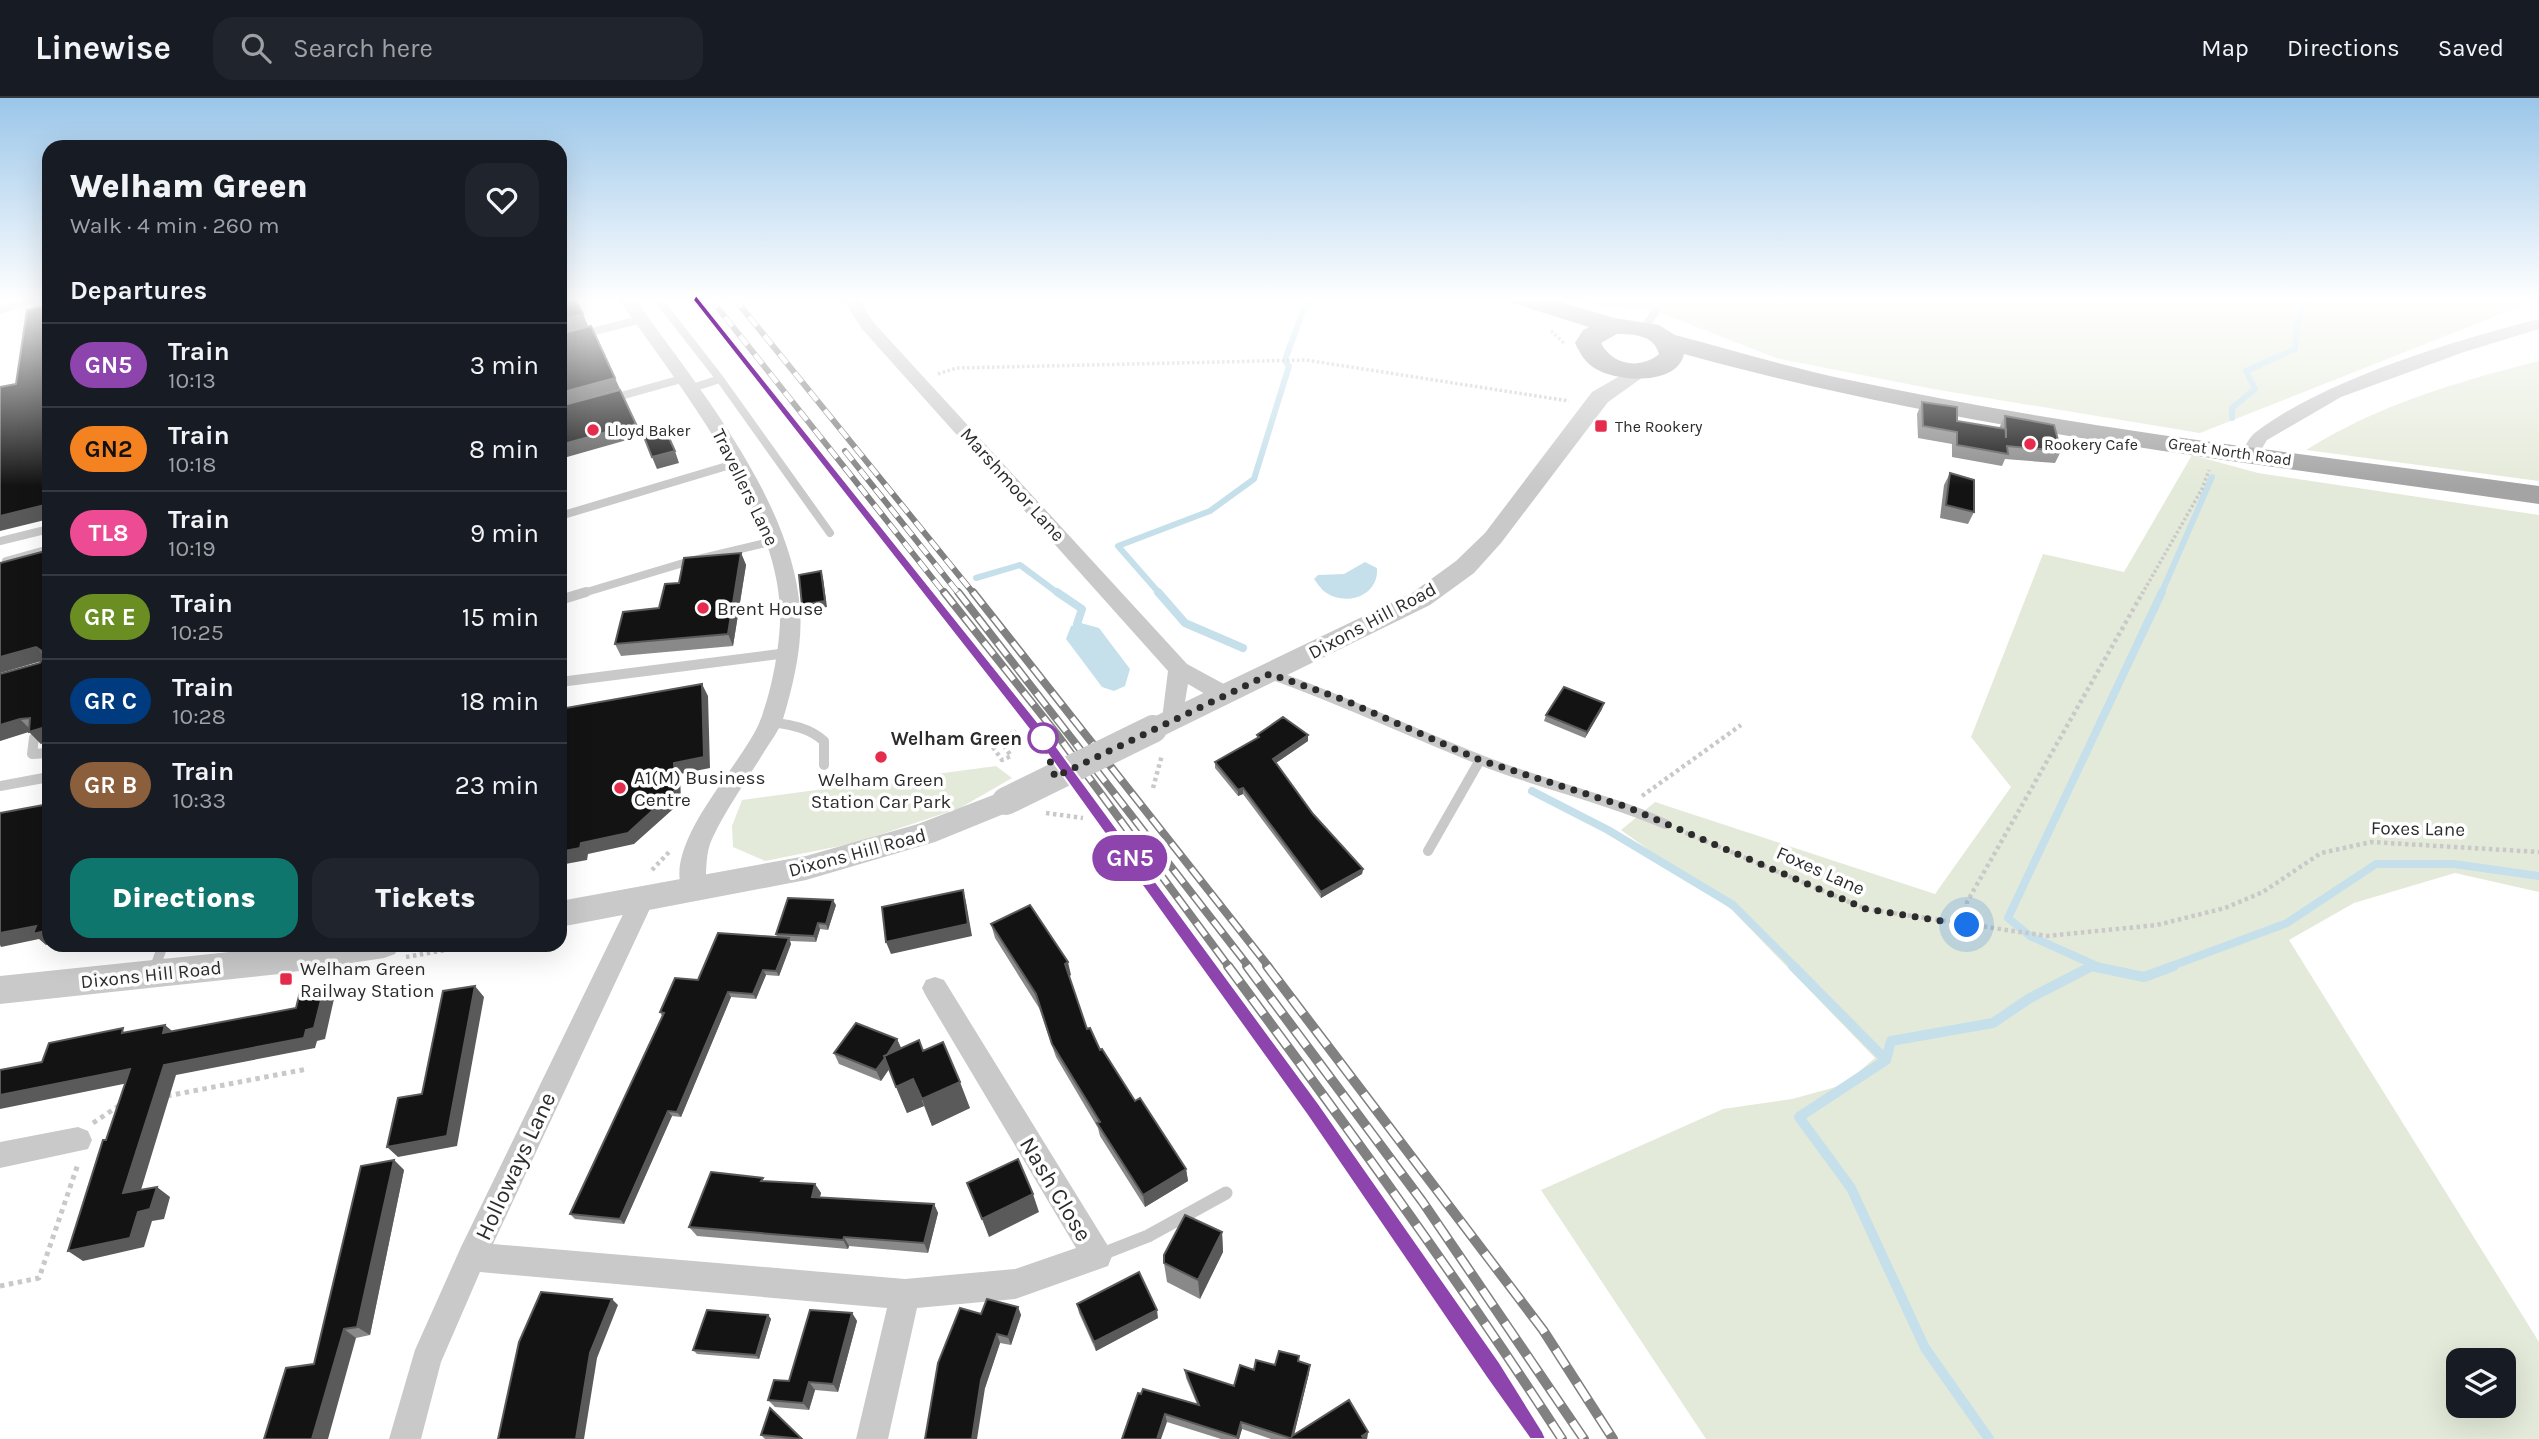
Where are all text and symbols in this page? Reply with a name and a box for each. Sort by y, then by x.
search box [213,17,703,80]
text: Linewise [35,29,171,67]
icon: search [237,29,275,67]
text: Search here [293,33,433,64]
text: Map [2201,34,2249,62]
text: Directions [2287,34,2400,62]
text: Saved [2438,34,2504,62]
button: heart [465,163,539,237]
text: Welham Green [70,167,308,205]
text: Walk · 4 min · 260 m [70,212,280,239]
text: Departures [70,275,207,306]
text: Train [168,336,230,367]
text: 3 min [470,350,539,381]
text: GN5 [85,351,132,379]
text: 10:13 [168,367,216,394]
place label: The Rookery [1615,417,1703,436]
marker: The Rookery [1593,418,1609,434]
text: Train [168,420,230,451]
place label: Lloyd Baker [607,421,690,440]
marker: Lloyd Baker [585,422,601,438]
street label: Marshmoor Lane [955,423,1069,546]
street label: Travellers Lane [707,426,783,549]
street label: Great North Road [2167,433,2293,470]
text: 8 min [469,434,539,465]
text: GN2 [85,435,132,463]
place label: Rookery Cafe [2044,435,2138,454]
marker: Rookery Cafe [2022,436,2038,452]
text: 10:18 [168,451,216,478]
text: Train [168,504,230,535]
text: 9 min [470,518,539,549]
text: TL8 [88,519,129,547]
text: 10:19 [168,535,216,562]
street label: Dixons Hill Road [1305,578,1440,664]
text: Train [171,588,233,619]
place label: Brent House [717,598,823,620]
marker: Brent House [695,600,711,616]
text: 15 min [462,602,539,633]
text: GR E [84,603,136,631]
text: 10:25 [171,619,224,646]
text: Train [172,672,234,703]
text: 18 min [460,686,539,717]
text: GR C [84,687,137,715]
text: 10:28 [172,703,226,730]
marker: Welham Green [1028,723,1058,753]
place label: Welham Green [891,728,1022,750]
marker: Welham Green Station Car Park [873,749,889,765]
text: Train [172,756,234,787]
place label: A1(M) Business Centre [634,767,765,811]
place label: Welham Green Station Car Park [811,769,951,813]
text: 23 min [455,770,539,801]
text: GR B [84,771,137,799]
marker: A1(M) Business Centre [612,780,628,796]
text: 10:33 [172,787,226,814]
street label: Foxes Lane [2371,817,2465,841]
street label: Dixons Hill Road [786,824,928,882]
line badge: GN5 [1090,835,1170,881]
street label: Foxes Lane [1773,842,1868,900]
text: GN5 [1106,844,1154,872]
button: Directions [70,858,298,938]
button: Tickets [312,858,539,938]
your location [1949,907,1984,942]
street label: Dixons Hill Road [80,957,223,993]
place label: Welham Green Railway Station [300,958,434,1002]
marker: Welham Green Railway Station [278,971,294,987]
street label: Holloways Lane [469,1088,562,1244]
street label: Nash Close [1014,1132,1097,1246]
map controls [2446,1348,2516,1418]
button: layers [2446,1348,2516,1418]

